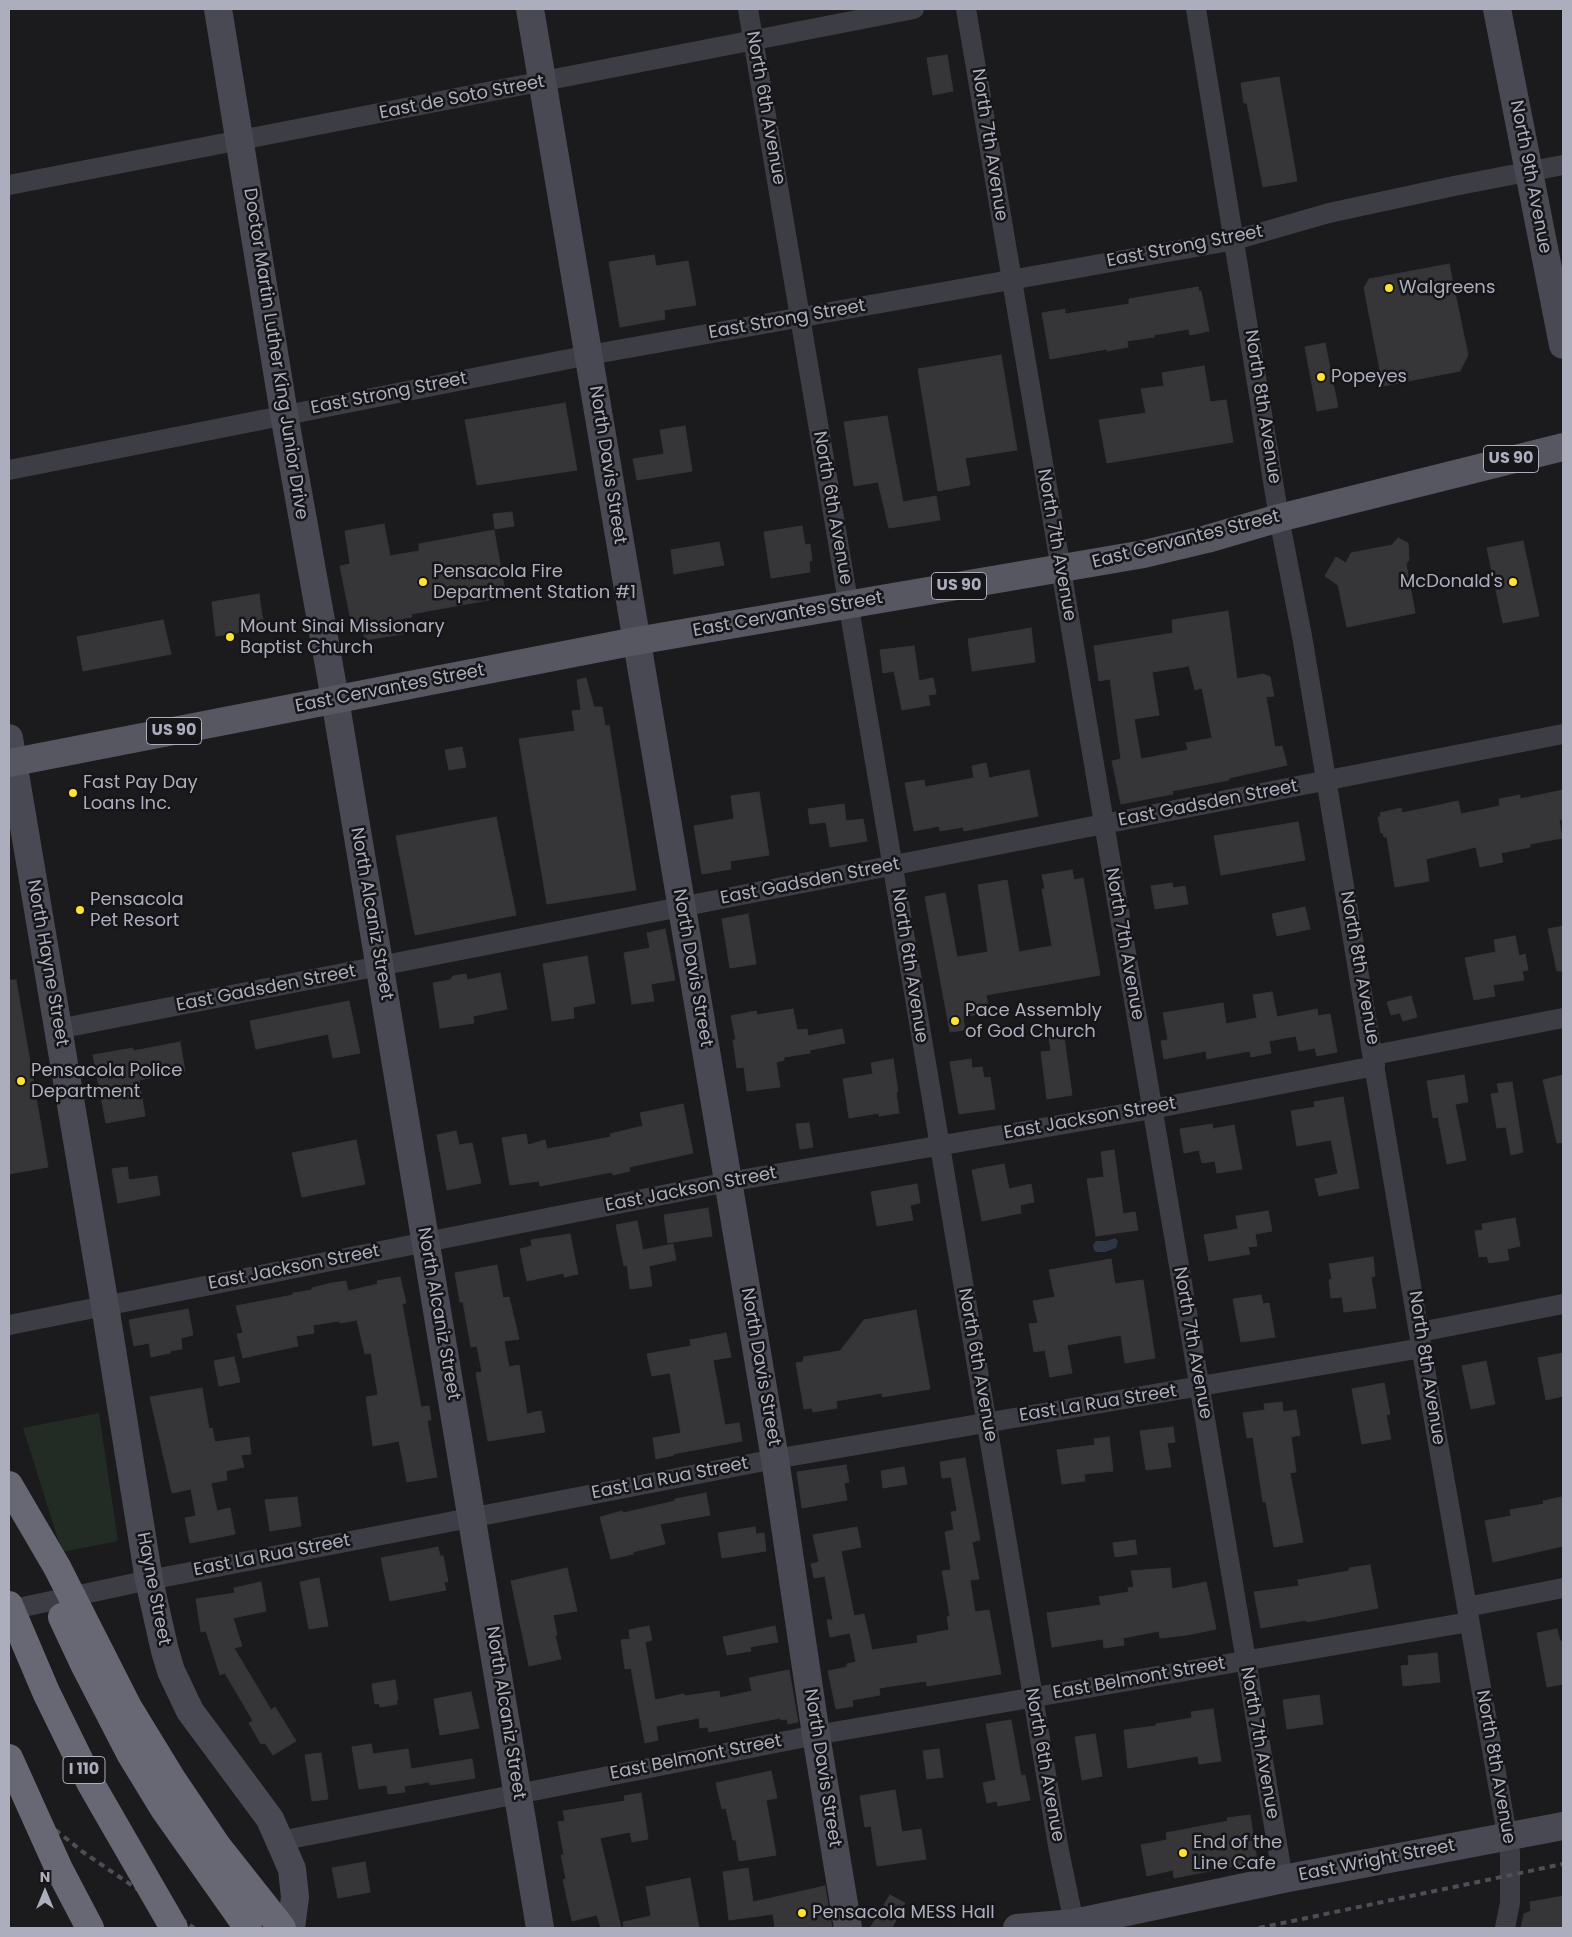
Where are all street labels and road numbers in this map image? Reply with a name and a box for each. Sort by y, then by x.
street label: North 6th Avenue [741,29,789,187]
street label: North 7th Avenue [966,67,1012,223]
street label: East de Soto Street [378,71,546,125]
street label: North 9th Avenue [1505,99,1555,255]
street label: Doctor Martin Luther King Junior Drive [238,187,312,521]
street label: East Strong Street [1105,221,1265,273]
street label: East Strong Street [707,296,867,344]
street label: North 8th Avenue [1239,328,1285,486]
street label: East Strong Street [309,368,469,420]
street label: North Davis Street [584,384,630,546]
street label: North 6th Avenue [808,429,856,587]
road number: US 90 [1484,446,1538,472]
street label: North 7th Avenue [1032,467,1080,623]
street label: East Cervantes Street [1090,506,1282,574]
road number: US 90 [932,572,986,600]
street label: East Cervantes Street [691,588,885,642]
street label: East Cervantes Street [294,660,486,718]
road number: US 90 [146,718,202,744]
street label: East Gadsden Street [1116,776,1300,832]
street label: North Alcaniz Street [345,826,397,1002]
street label: East Gadsden Street [718,854,902,910]
street label: North 7th Avenue [1100,866,1148,1022]
street label: North Hayne Street [22,878,72,1048]
street label: North Davis Street [667,887,717,1049]
street label: North 6th Avenue [886,887,932,1045]
street label: North 8th Avenue [1335,890,1383,1046]
street label: East Gadsden Street [174,961,358,1017]
street label: East Jackson Street [1002,1093,1178,1145]
street label: East Jackson Street [604,1163,778,1217]
street label: North Alcaniz Street [412,1226,464,1402]
street label: East Jackson Street [207,1241,381,1295]
street label: North 7th Avenue [1168,1265,1216,1421]
street label: North Davis Street [735,1286,785,1448]
street label: North 6th Avenue [953,1286,1001,1444]
street label: North 8th Avenue [1403,1289,1449,1447]
street label: East La Rua Street [1018,1381,1178,1427]
street label: East La Rua Street [590,1453,750,1505]
street label: East La Rua Street [192,1530,352,1582]
street label: Hayne Street [131,1531,175,1647]
street label: North Alcaniz Street [481,1625,529,1801]
street label: East Belmont Street [1051,1653,1227,1705]
street label: North 7th Avenue [1235,1665,1283,1821]
street label: North 6th Avenue [1020,1686,1068,1844]
street label: North Davis Street [799,1687,845,1849]
street label: North 8th Avenue [1471,1689,1519,1845]
street label: East Belmont Street [608,1731,784,1785]
road number: I 110 [63,1756,105,1784]
street label: East Wright Street [1297,1835,1457,1887]

